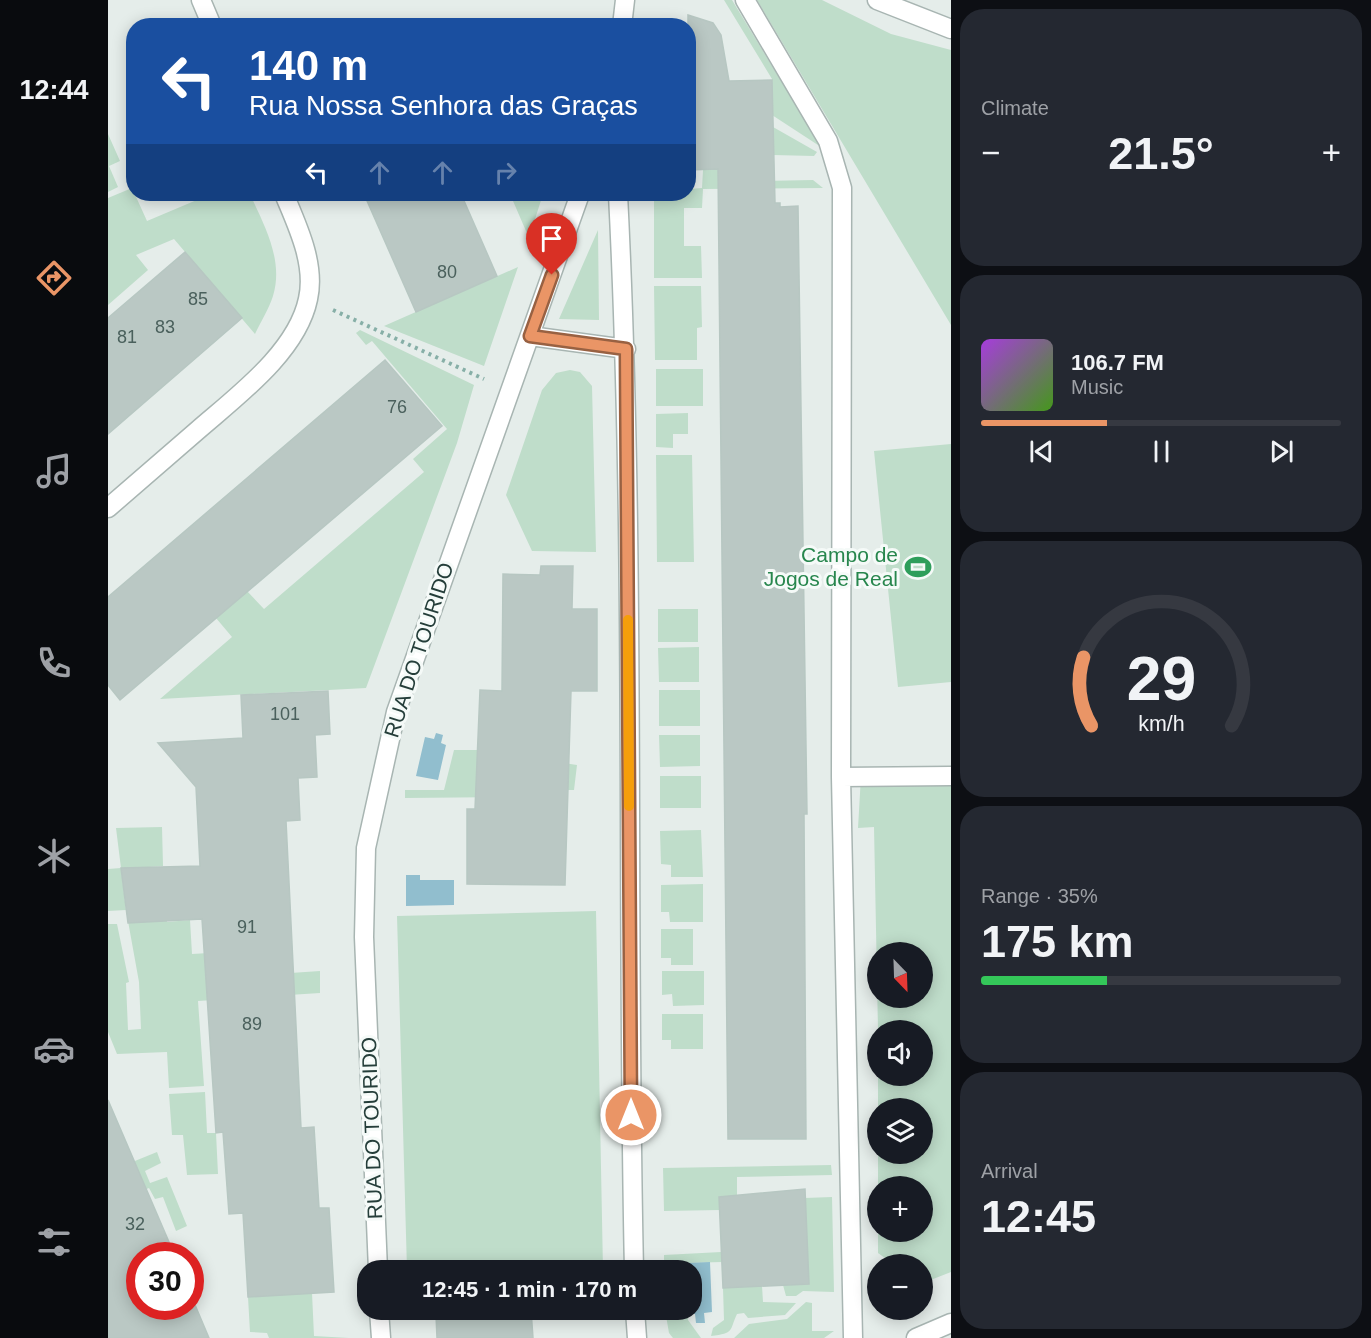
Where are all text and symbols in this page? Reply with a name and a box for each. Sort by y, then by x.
icon: left [150,42,228,120]
text: 140 m [249,42,368,89]
text: 12:44 [19,75,89,105]
text: Rua Nossa Senhora das Graças [249,91,638,121]
text: Climate [981,97,1049,119]
text: 21.5° [1108,128,1214,179]
text: − [981,134,1000,171]
text: + [1322,134,1341,171]
icon: left [300,156,333,189]
icon: ahead [363,156,396,189]
icon: ahead [426,156,459,189]
icon: right [489,156,522,189]
pin [526,213,577,275]
icon: arrive [535,222,568,255]
icon: directions [33,257,75,299]
house number: 80 [437,262,457,282]
house number: 85 [188,289,208,309]
house number: 83 [155,317,175,337]
house number: 81 [117,327,137,347]
text: 106.7 FM [1071,350,1164,375]
text: Music [1071,376,1123,398]
house number: 76 [387,397,407,417]
icon: previous [1025,435,1058,468]
icon: pause [1145,435,1178,468]
icon: next [1265,435,1298,468]
icon: music [33,450,75,492]
place label: Campo de Jogos de Real [764,543,898,590]
sports icon: Campo de Jogos de Real [903,552,933,582]
street label: RUA DO TOURIDO [379,560,458,740]
icon: phone [33,642,75,684]
text: 29 [1126,644,1196,713]
house number: 101 [270,704,300,724]
text: km/h [1138,712,1184,736]
icon: climate [33,835,75,877]
text: Range · 35% [981,885,1098,907]
text: 175 km [981,916,1134,967]
house number: 91 [237,917,257,937]
north arrow [867,942,933,1008]
map controls [867,942,933,1320]
house number: 89 [242,1014,262,1034]
button: sound [867,1020,933,1086]
icon: car [33,1028,75,1070]
street label: RUA DO TOURIDO [357,1036,386,1220]
position arrow [599,1083,663,1147]
button: layers [867,1098,933,1164]
text: Arrival [981,1160,1038,1182]
button: + [867,1176,933,1242]
text: 12:45 [981,1191,1096,1242]
house number: 32 [125,1214,145,1234]
icon: filters [33,1221,75,1263]
speed limit sign: 30 [126,1242,204,1320]
button: − [867,1254,933,1320]
text: 12:45 · 1 min · 170 m [422,1277,637,1302]

